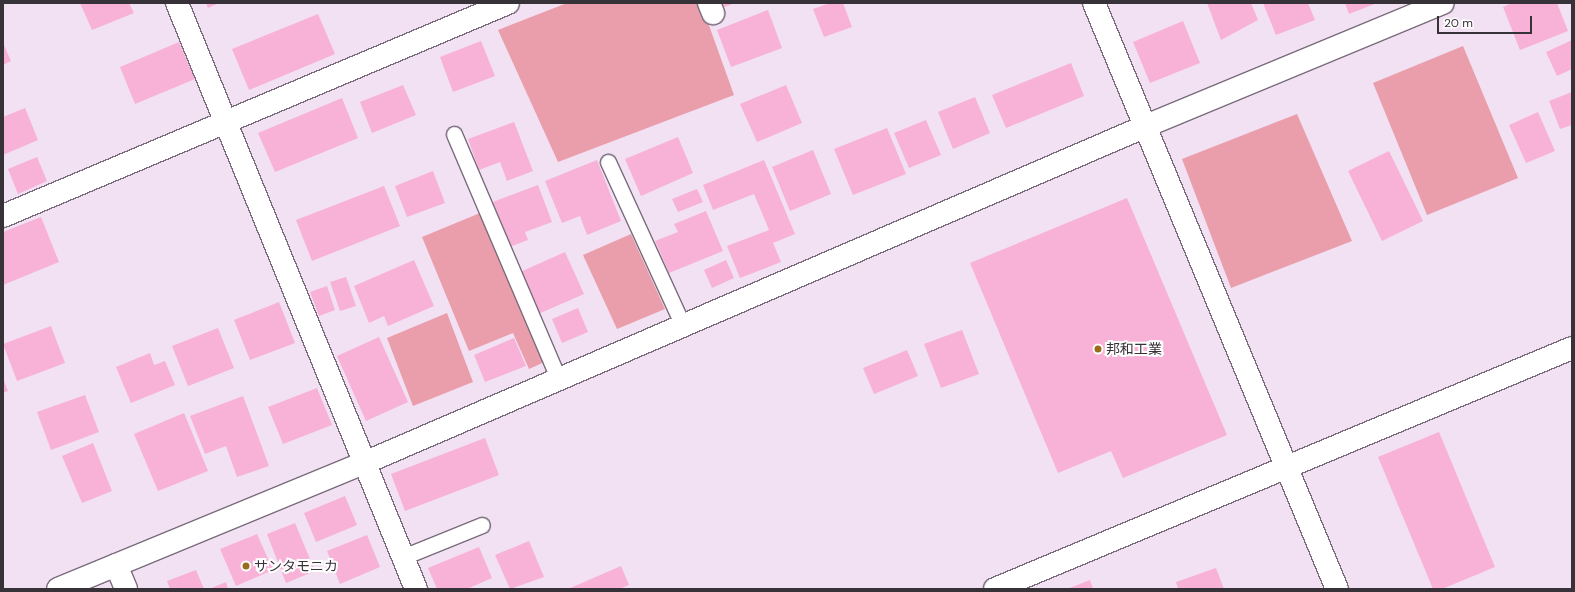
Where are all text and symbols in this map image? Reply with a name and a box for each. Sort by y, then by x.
scale bar [1439,8,1534,34]
text: 20 m [1444,15,1473,31]
place label: 邦和工業 [1106,341,1162,357]
marker: 邦和工業 [1093,344,1103,354]
place label: サンタモニカ [254,558,338,574]
marker: サンタモニカ [241,561,251,571]

